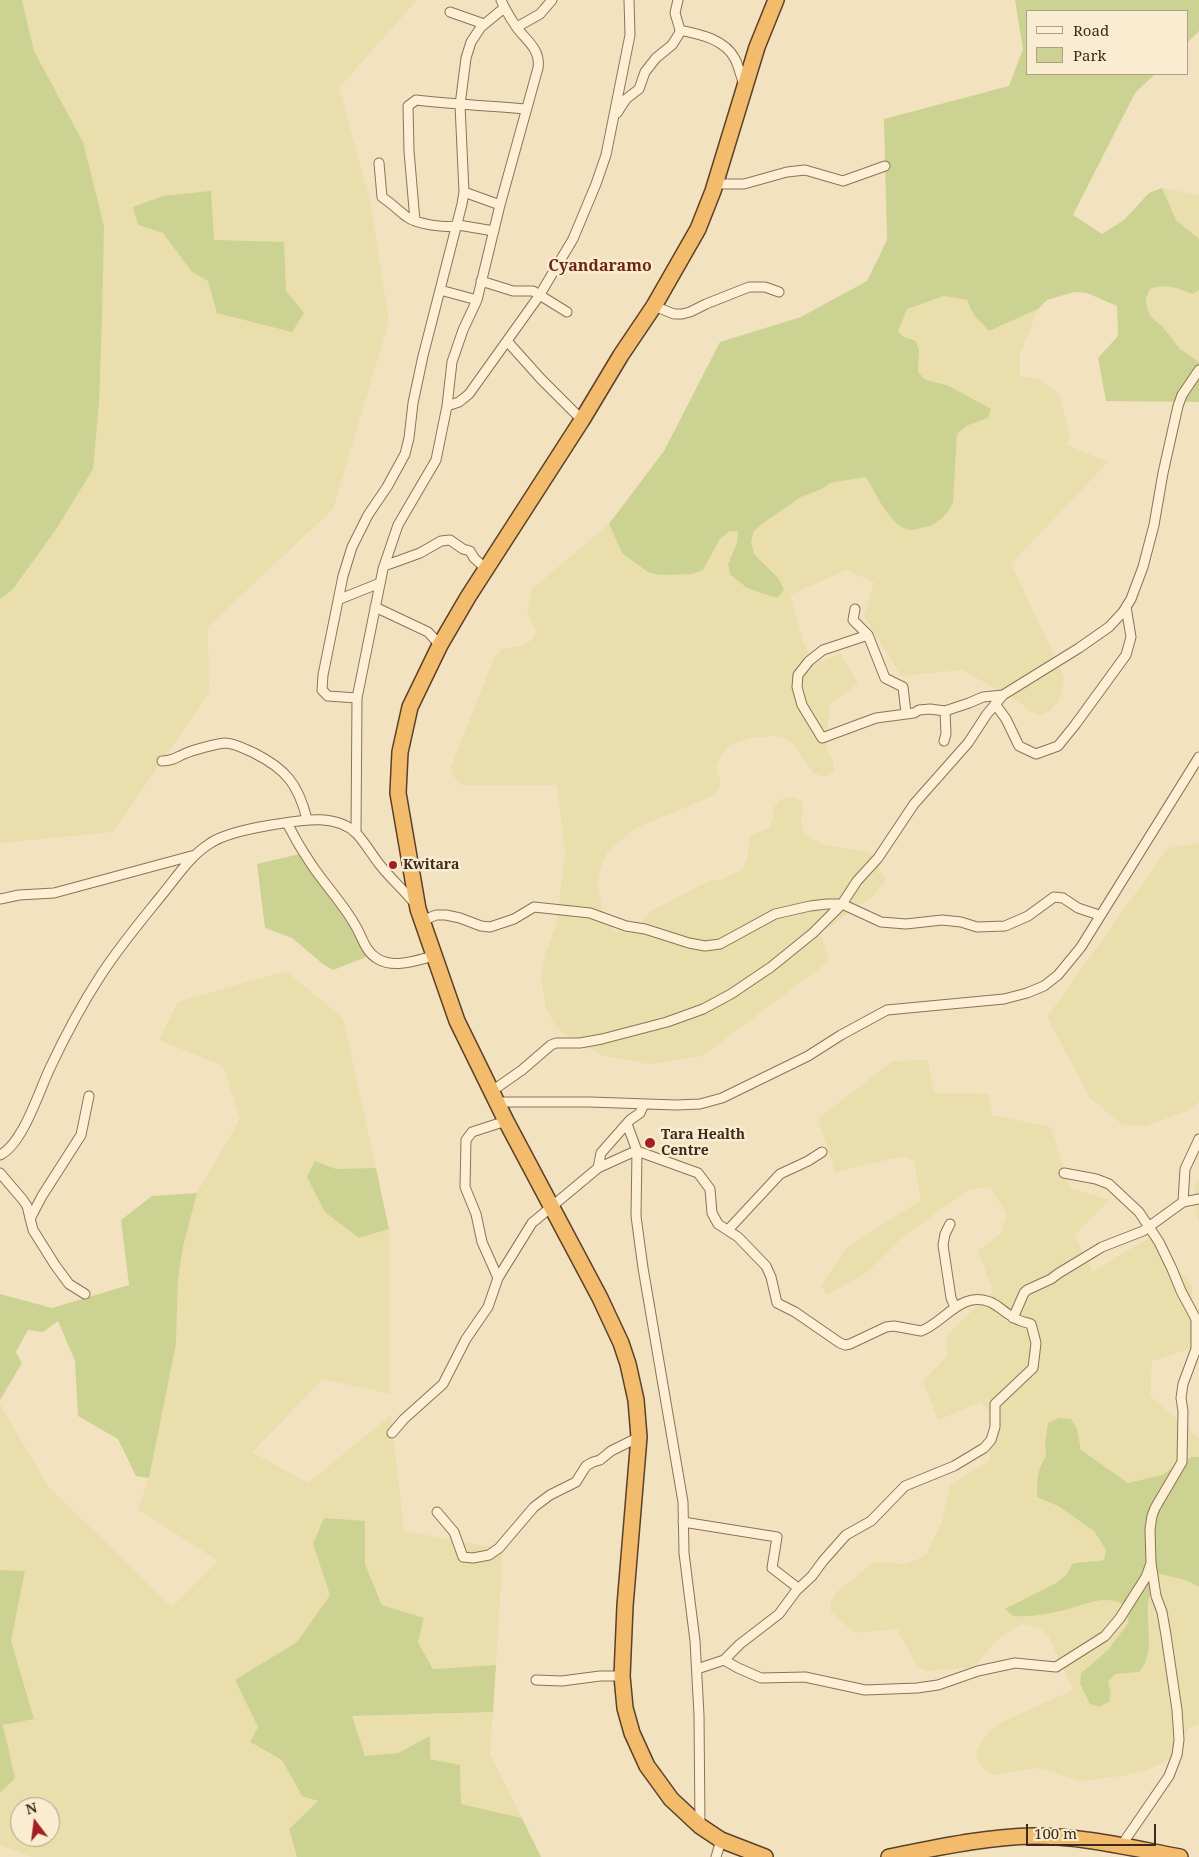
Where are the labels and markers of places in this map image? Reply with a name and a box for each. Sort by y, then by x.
place label: Kwitara [403,857,459,873]
marker: Kwitara [387,859,399,871]
place label: Tara Health Centre [661,1127,745,1160]
marker: Tara Health Centre [643,1136,657,1150]

